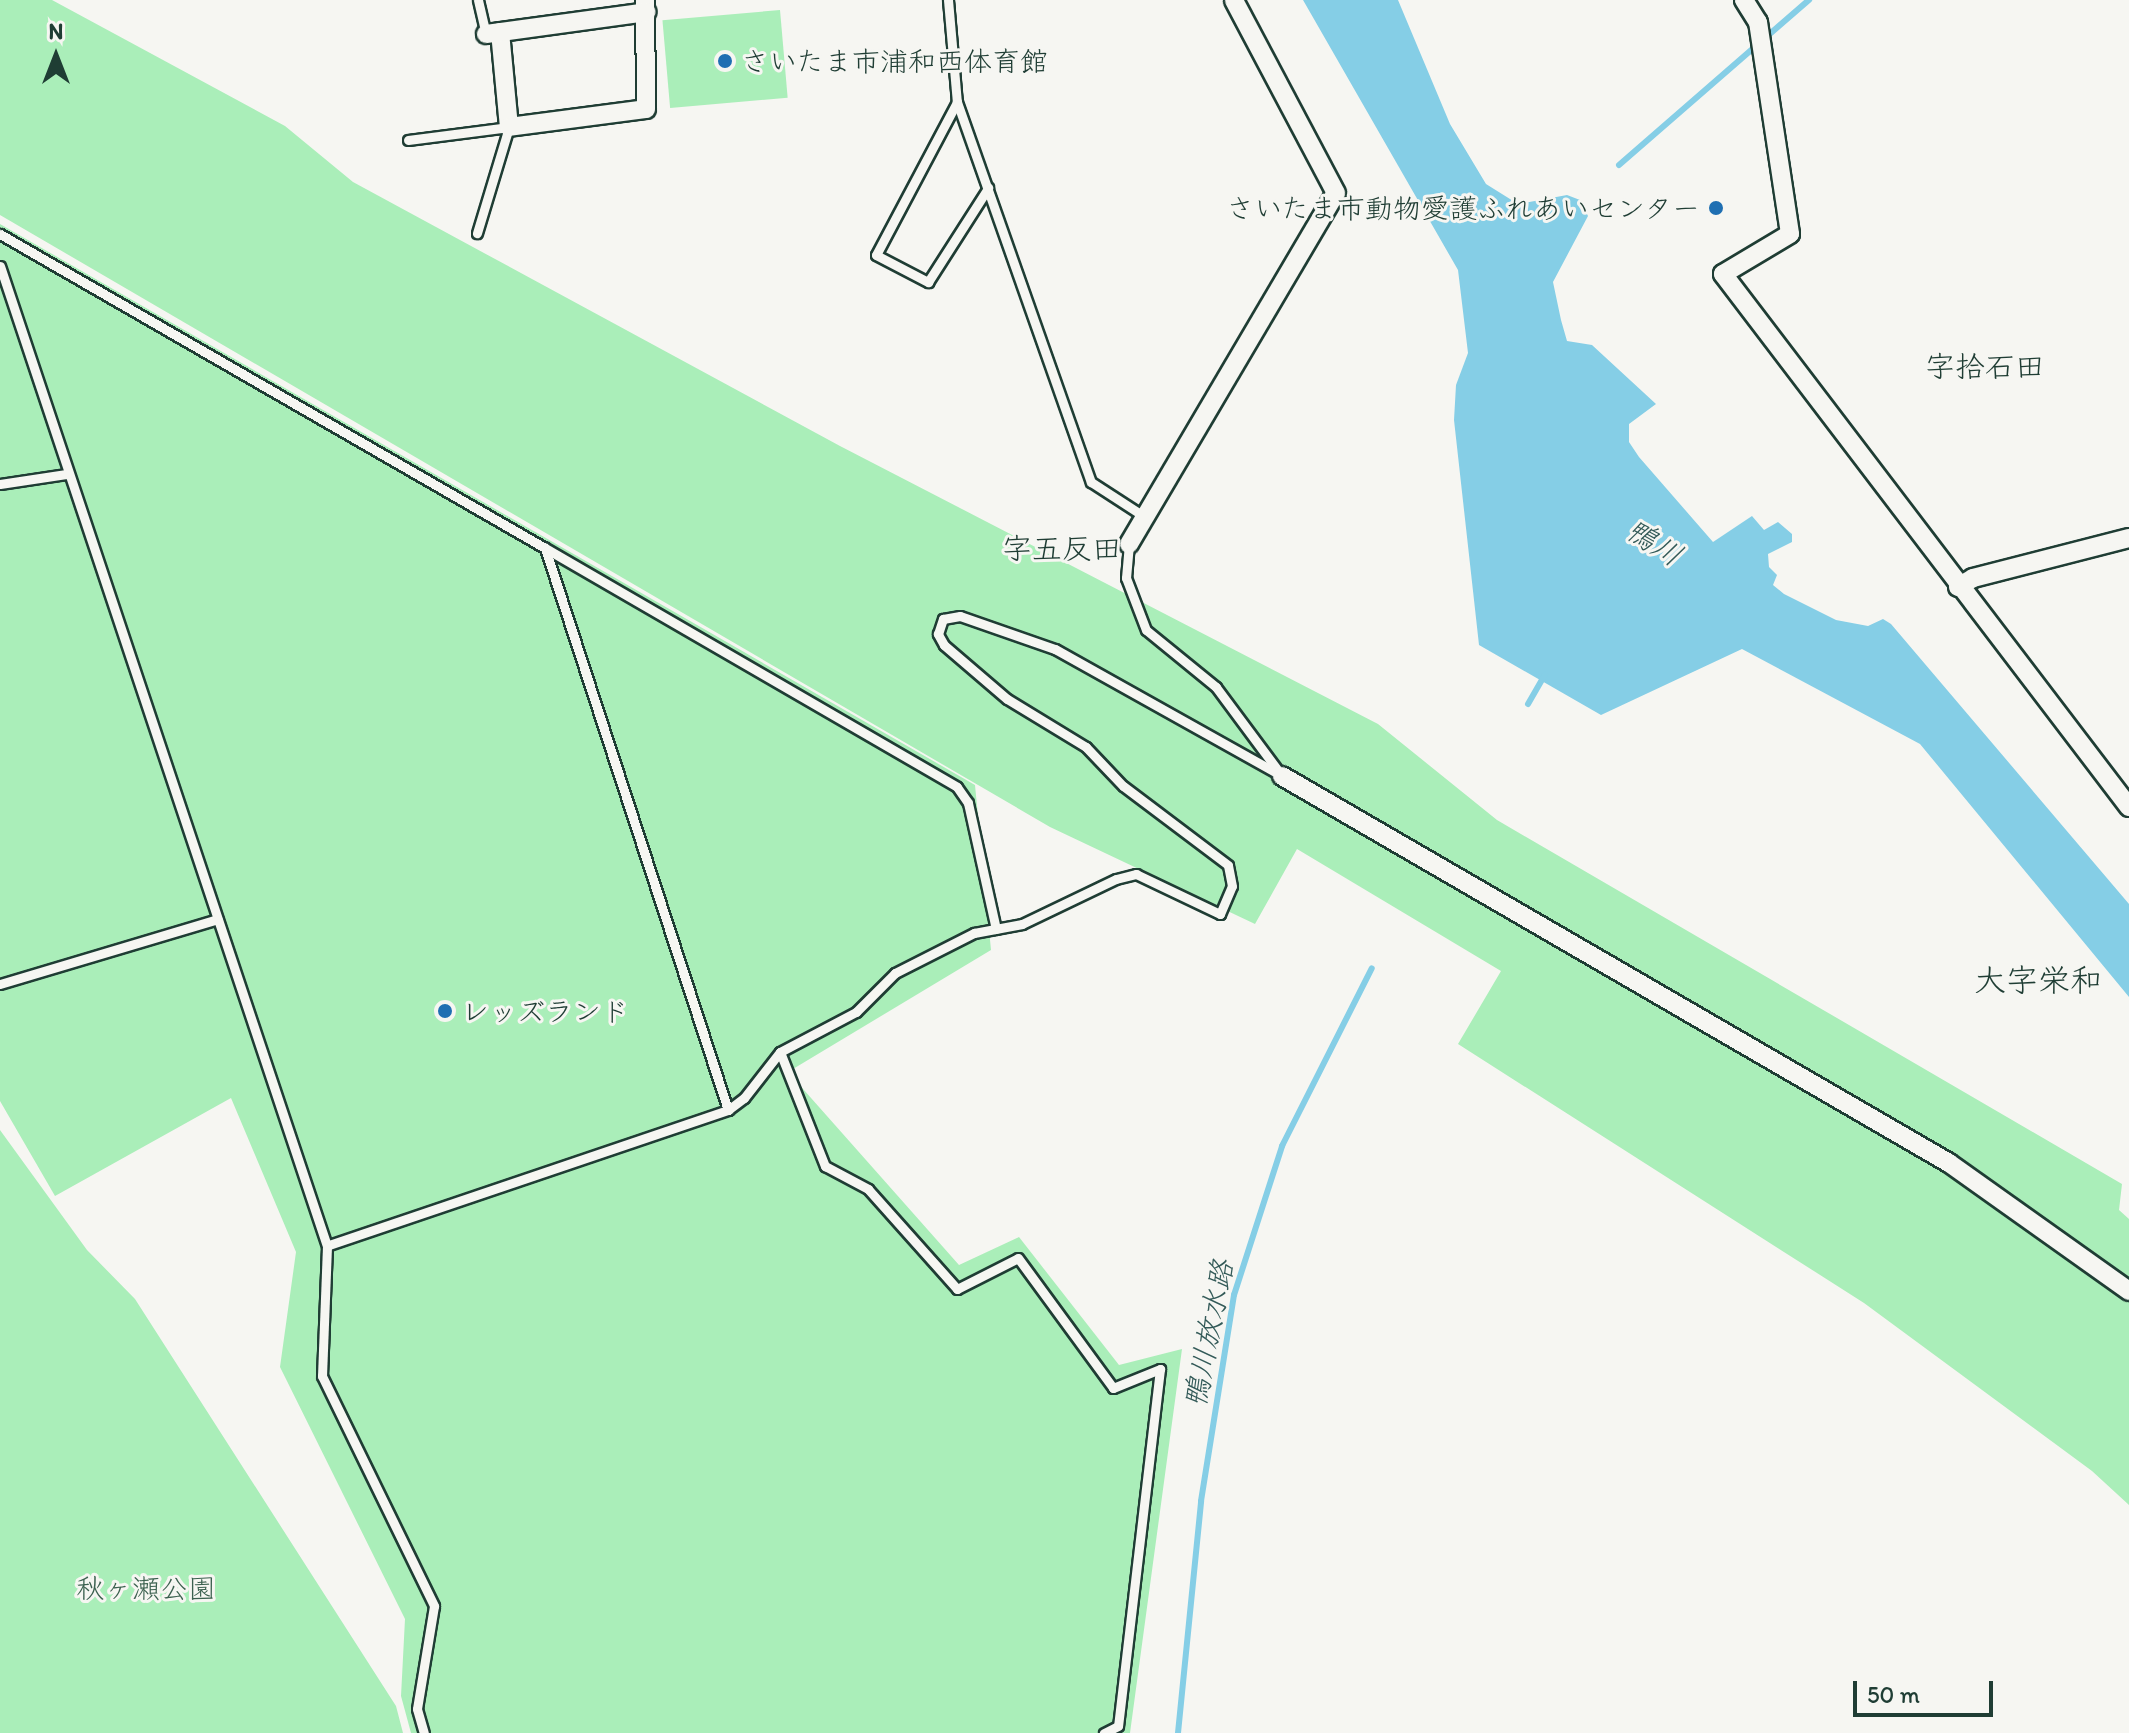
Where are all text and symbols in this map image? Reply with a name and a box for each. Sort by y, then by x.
north arrow [16,16,96,96]
text: N [49,18,63,45]
place label: さいたま市浦和西体育館 [741,44,1049,78]
marker: さいたま市浦和西体育館 [716,52,734,70]
place label: さいたま市動物愛護ふれあいセンター [1224,191,1700,225]
marker: さいたま市動物愛護ふれあいセンター [1707,199,1725,217]
district label: 字拾石田 [1925,349,2045,385]
water label: 鴨川 [1619,512,1689,574]
district label: 字五反田 [1002,531,1122,567]
district label: 大字栄和 [1974,961,2102,999]
place label: レッズランド [461,994,629,1028]
marker: レッズランド [436,1002,454,1020]
water label: 鴨川放水路 [1177,1257,1241,1411]
park label: 秋ヶ瀬公園 [76,1571,216,1605]
scale bar [1857,1665,1997,1715]
text: 50 m [1867,1680,1920,1709]

